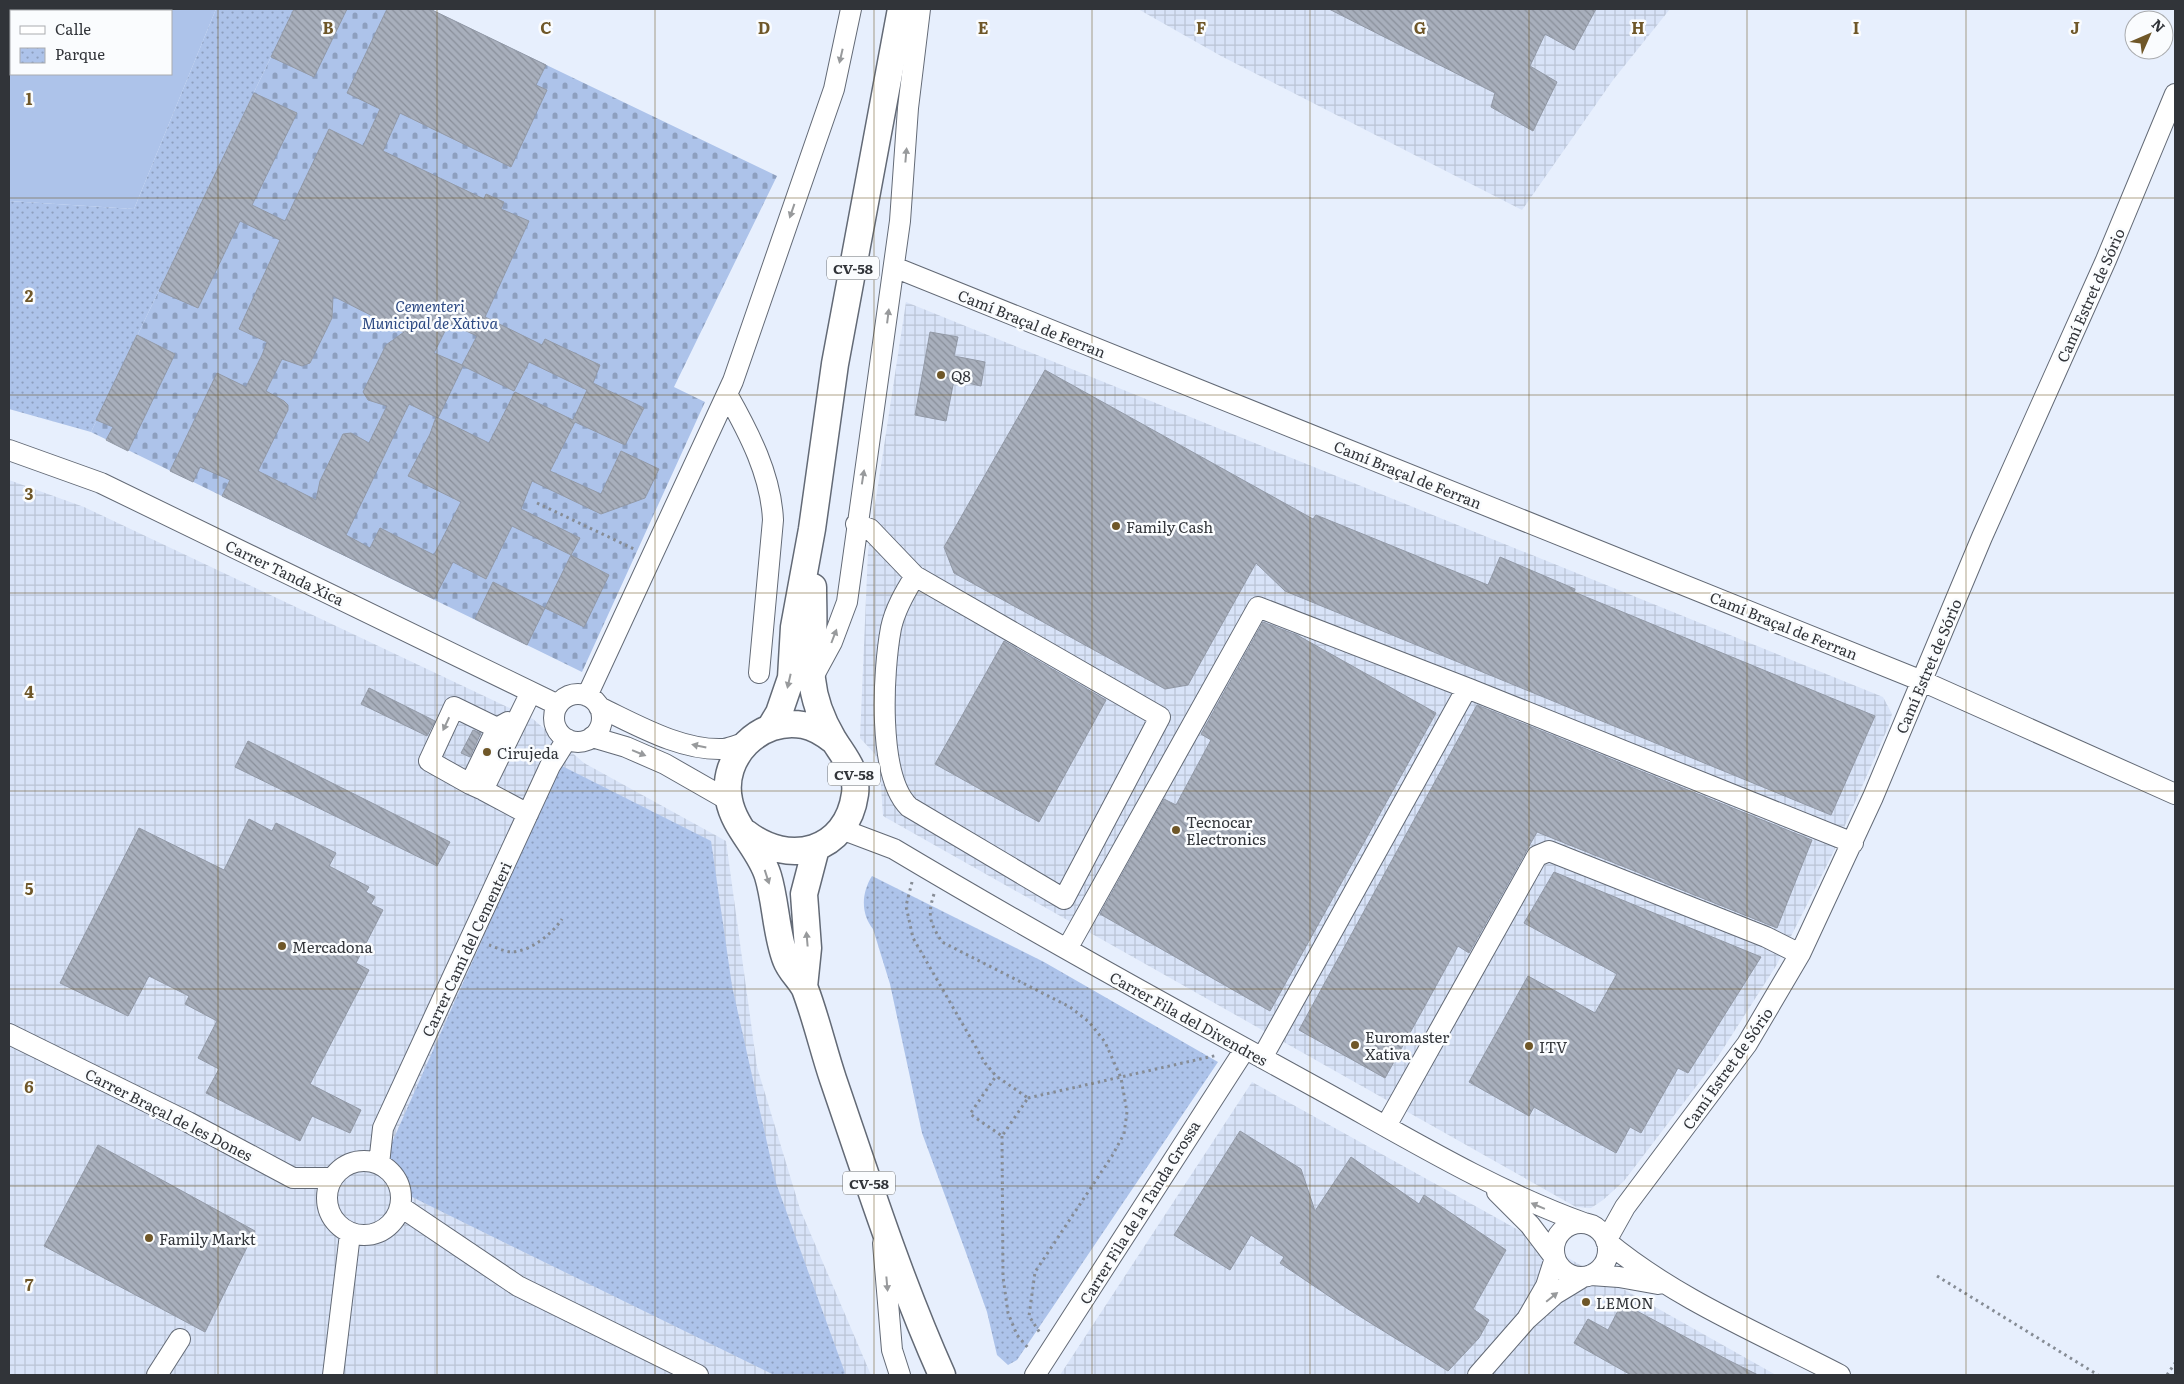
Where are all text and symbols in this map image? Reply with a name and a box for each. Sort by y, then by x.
legend [10,10,172,75]
north arrow [2124,10,2174,60]
text: N [2148,14,2170,37]
text: B [322,15,334,39]
text: C [540,15,552,39]
text: D [758,15,770,39]
text: E [978,15,989,39]
text: F [1196,15,1206,39]
text: G [1414,15,1426,39]
text: H [1631,15,1645,39]
text: I [1853,15,1859,39]
text: J [2070,15,2080,39]
text: Calle [55,17,91,40]
text: Parque [55,42,105,65]
one-way arrow [837,49,845,64]
text: 1 [26,86,33,110]
one-way arrow [902,146,910,162]
one-way arrow [788,204,795,219]
street label: Camí Estret de Sório [2050,224,2130,366]
road number: CV-58 [827,256,879,280]
text: 2 [25,283,34,307]
street label: Camí Braçal de Ferran [955,283,1109,363]
park label: Cementeri Municipal de Xàtiva [362,294,499,334]
one-way arrow [884,308,892,324]
place label: Q8 [951,364,971,387]
marker: Q8 [935,369,947,381]
street label: Camí Braçal de Ferran [1331,434,1485,514]
one-way arrow [860,468,868,484]
text: 3 [25,481,34,505]
place label: Family Cash [1126,515,1213,538]
marker: Family Cash [1110,520,1122,532]
street label: Carrer Tanda Xica [222,533,349,611]
street label: Camí Braçal de Ferran [1707,585,1861,665]
street label: Camí Estret de Sório [1889,595,1967,737]
one-way arrow [830,628,838,643]
one-way arrow [785,673,793,688]
text: 4 [24,679,34,703]
one-way arrow [442,717,450,731]
place label: Cirujeda [497,741,560,764]
one-way arrow [692,742,707,750]
marker: Cirujeda [481,746,493,758]
one-way arrow [632,749,646,757]
road number: CV-58 [828,762,880,786]
place label: Tecnocar Electronics [1186,810,1266,850]
marker: Tecnocar Electronics [1170,824,1182,836]
street label: Carrer Camí del Cementeri [415,858,517,1040]
one-way arrow [764,869,771,884]
text: 5 [25,876,34,900]
one-way arrow [803,931,811,947]
place label: Mercadona [292,935,373,958]
marker: Mercadona [276,940,288,952]
street label: Carrer Fila del Divendres [1106,965,1272,1071]
street label: Camí Estret de Sório [1676,1002,1778,1134]
place label: Euromaster Xativa [1365,1025,1449,1065]
place label: ITV [1539,1035,1567,1058]
marker: Euromaster Xativa [1349,1039,1361,1051]
marker: ITV [1523,1040,1535,1052]
street label: Carrer Braçal de les Dones [81,1062,257,1166]
text: 6 [24,1074,34,1098]
street label: Carrer Fila de la Tanda Grossa [1073,1115,1206,1308]
road number: CV-58 [843,1172,895,1194]
one-way arrow [1531,1202,1545,1210]
place label: Family Markt [159,1227,256,1250]
marker: Family Markt [143,1232,155,1244]
text: 7 [25,1272,34,1296]
one-way arrow [883,1276,891,1292]
one-way arrow [1545,1291,1558,1302]
place label: LEMON [1596,1291,1654,1314]
marker: LEMON [1580,1296,1592,1308]

